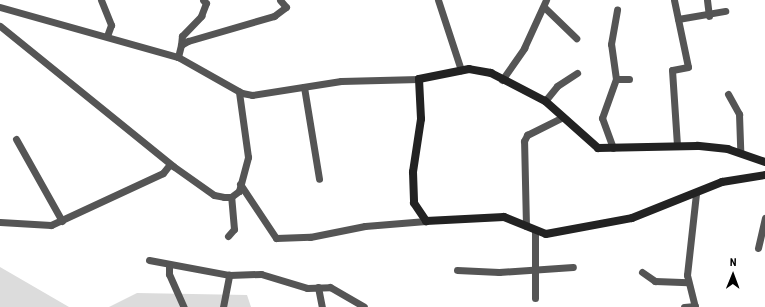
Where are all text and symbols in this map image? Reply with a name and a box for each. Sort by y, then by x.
north arrow [713,255,753,295]
text: N [730,256,737,269]

